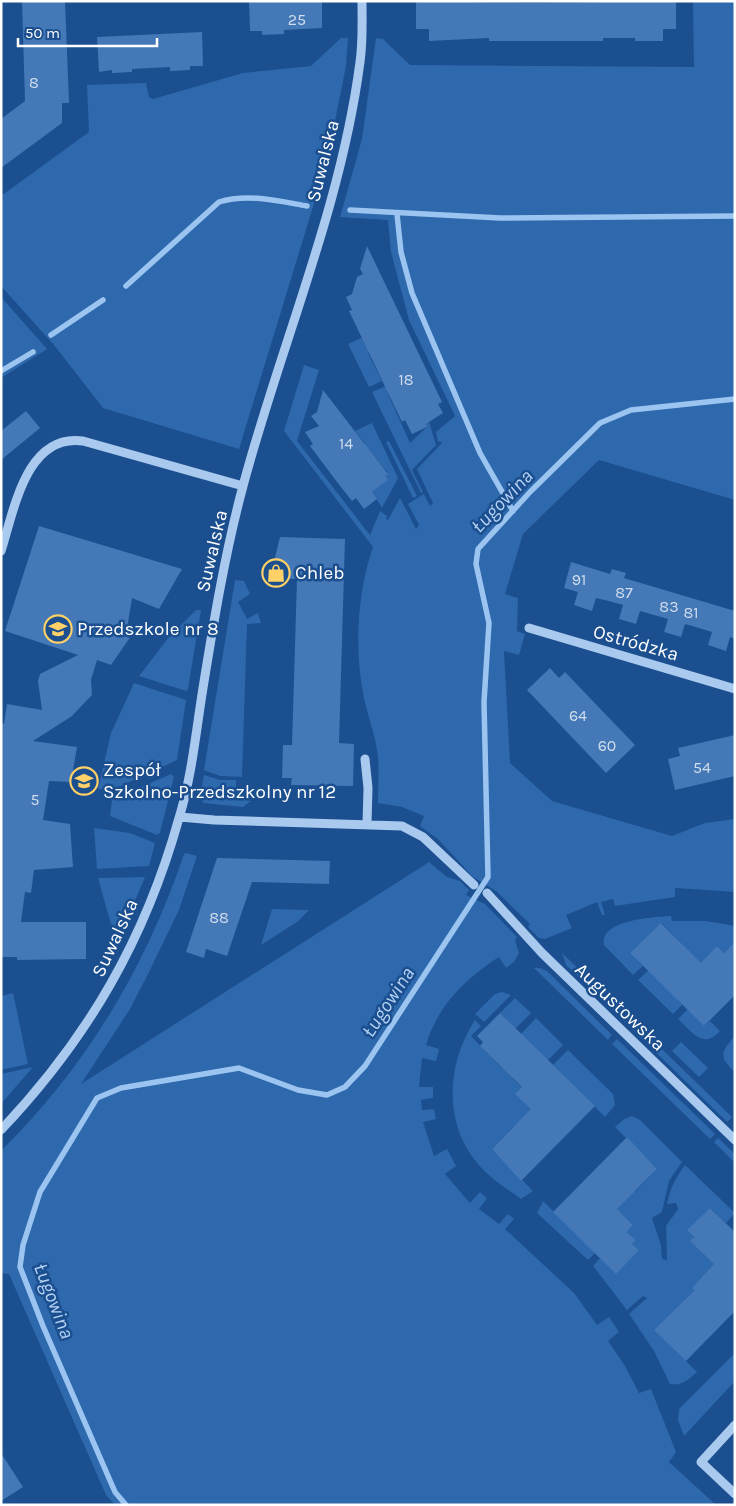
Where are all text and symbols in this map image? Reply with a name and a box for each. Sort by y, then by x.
house number: 25 [288,10,306,29]
scale bar [18,15,156,47]
text: 50 m [25,24,60,42]
house number: 8 [29,73,39,92]
street label: Suwalska [302,118,344,204]
house number: 18 [398,370,414,389]
house number: 14 [339,434,353,453]
water label: Ługowina [466,465,538,537]
street label: Suwalska [192,508,232,594]
shop icon: Chleb [261,558,291,588]
place label: Chleb [295,562,344,584]
house number: 91 [572,570,586,589]
house number: 87 [615,583,633,602]
house number: 83 [659,597,679,616]
house number: 81 [683,603,699,622]
school or university icon: Przedszkole nr 8 [43,614,73,644]
place label: Przedszkole nr 8 [77,618,219,640]
street label: Ostródzka [591,620,681,666]
house number: 64 [569,706,587,725]
house number: 60 [598,736,616,755]
house number: 54 [693,758,711,777]
place label: Zespół Szkolno-Przedszkolny nr 12 [103,759,336,803]
school or university icon: Zespół Szkolno-Przedszkolny nr 12 [69,766,99,796]
house number: 5 [30,790,40,809]
street label: Suwalska [87,895,143,981]
house number: 88 [209,908,229,927]
street label: Augustowska [570,958,670,1056]
water label: Ługowina [357,963,419,1041]
water label: Ługowina [29,1260,79,1342]

